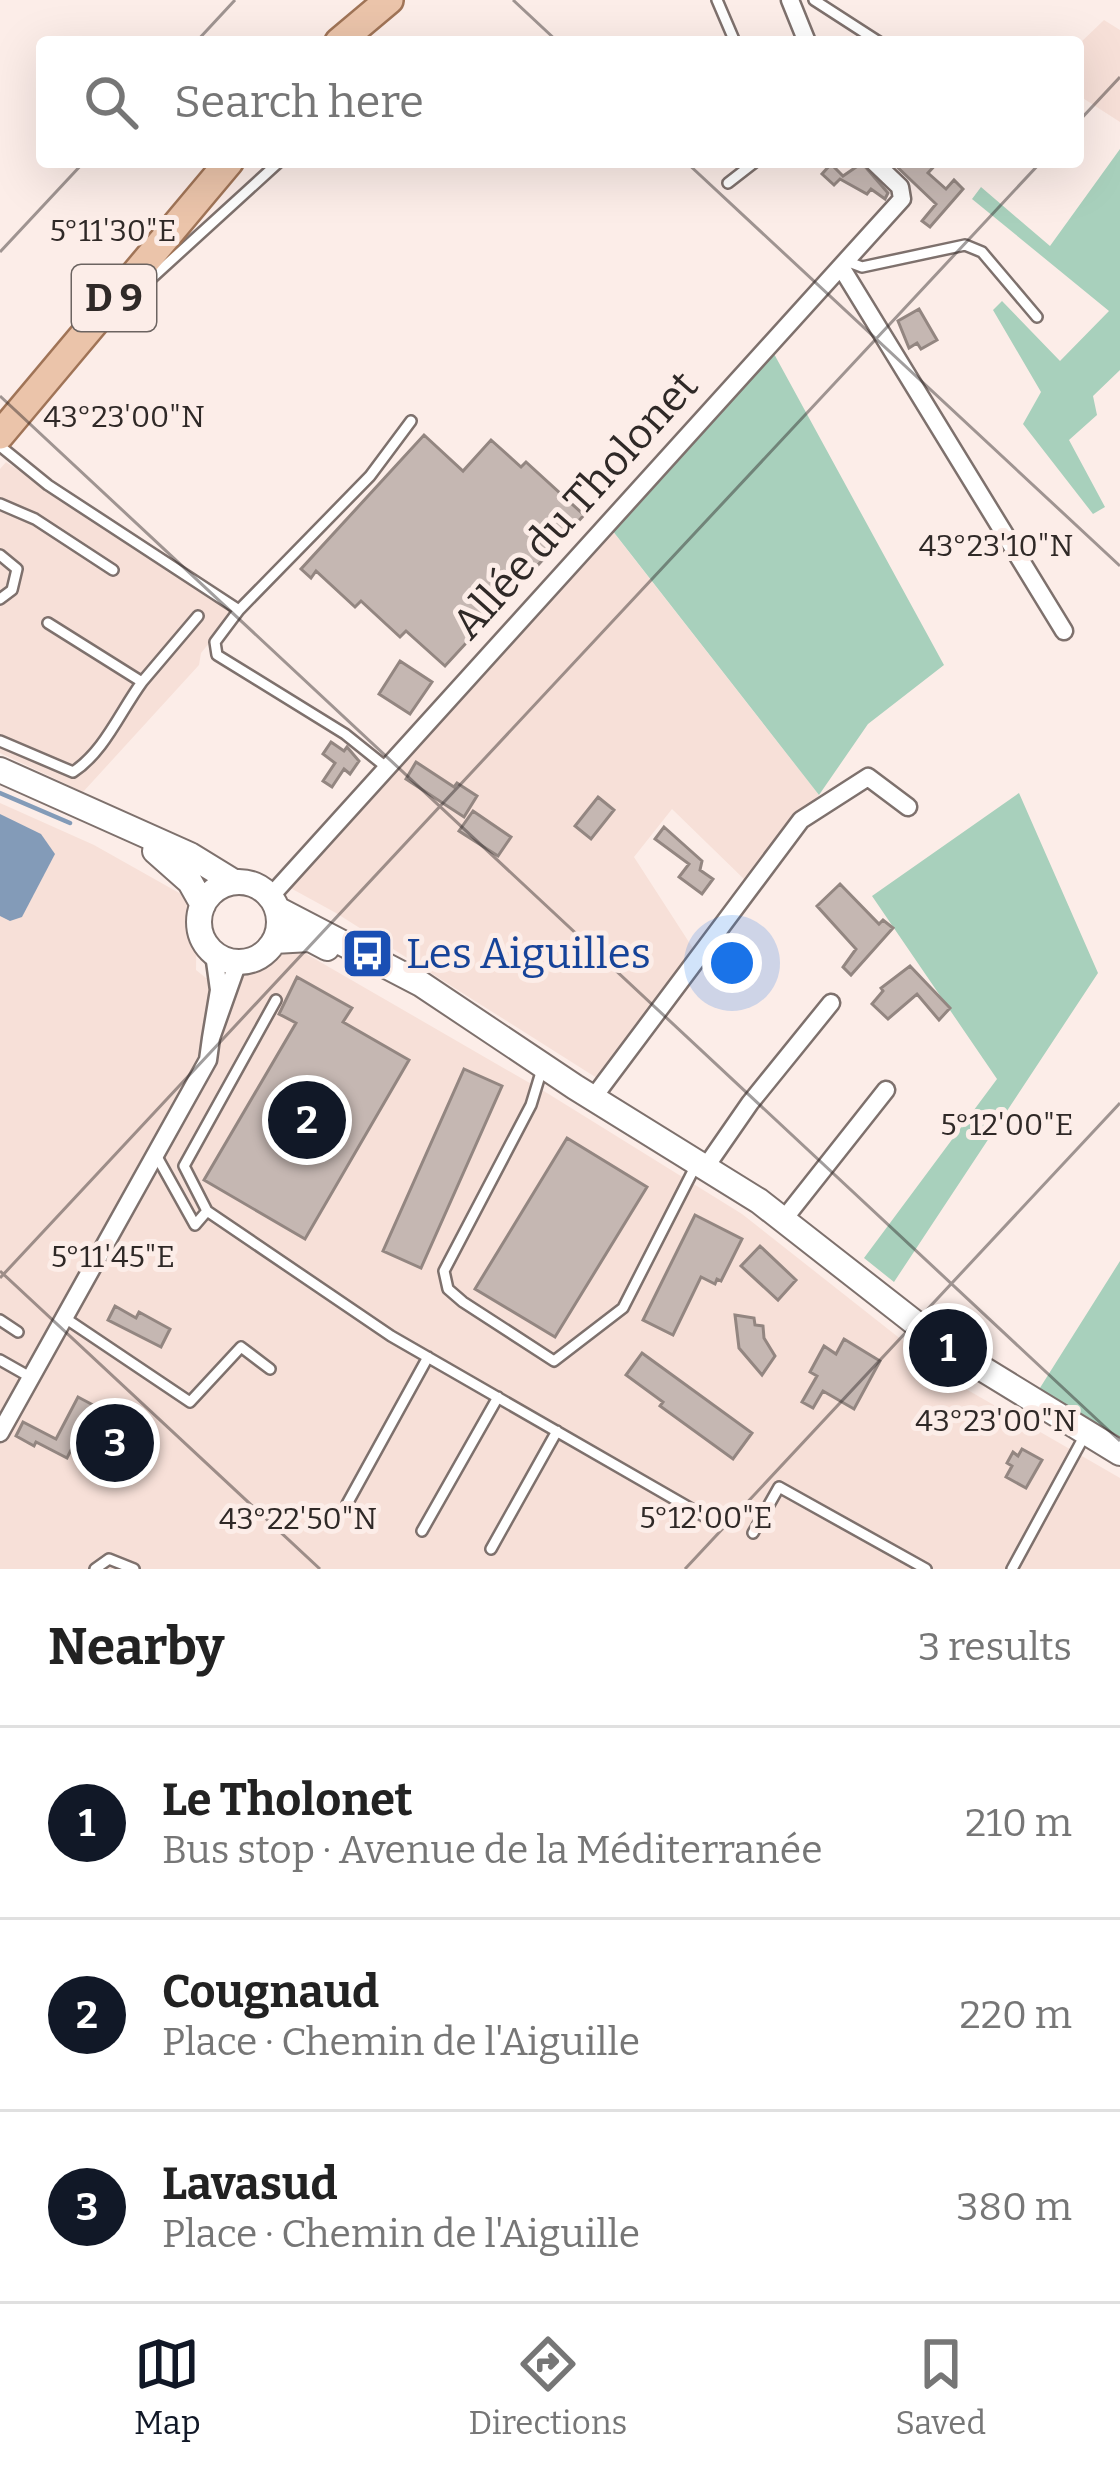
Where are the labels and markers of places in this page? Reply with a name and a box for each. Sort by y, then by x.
bus stop icon: Les Aiguilles [339,926,395,982]
place label: Les Aiguilles [406,929,651,979]
pin: 2 [268,1075,346,1165]
pin: 1 [909,1303,987,1393]
pin: 3 [76,1398,154,1488]

